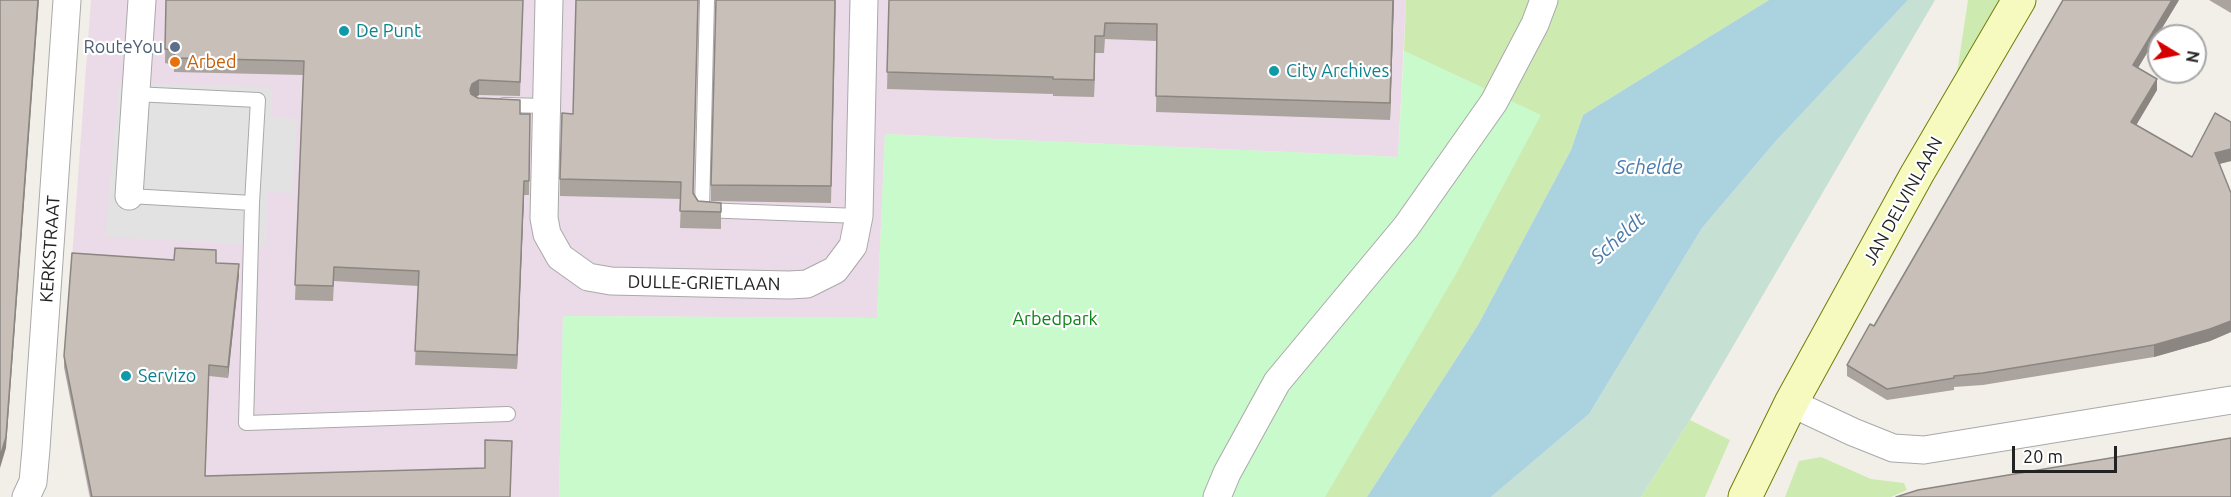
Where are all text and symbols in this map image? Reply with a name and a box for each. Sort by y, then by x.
place label: De Punt [356,20,421,42]
marker: De Punt [337,24,351,38]
north arrow [2147,24,2207,84]
place label: RouteYou [84,36,163,58]
marker: RouteYou [168,40,182,54]
text: N [2183,49,2203,64]
place label: Arbed [187,51,237,73]
marker: Arbed [168,55,182,69]
place label: City Archives [1286,60,1389,82]
marker: City Archives [1267,64,1281,78]
street label: JAN DELVINLAAN [1859,133,1947,269]
water label: Schelde [1615,155,1683,179]
street label: KERKSTRAAT [35,195,65,303]
water label: Scheldt [1586,207,1650,269]
street label: DULLE-GRIETLAAN [627,271,781,295]
park label: Arbedpark [1012,308,1098,330]
place label: Servizo [138,365,196,387]
marker: Servizo [119,369,133,383]
scale bar [2015,434,2120,472]
text: 20 m [2023,446,2063,466]

